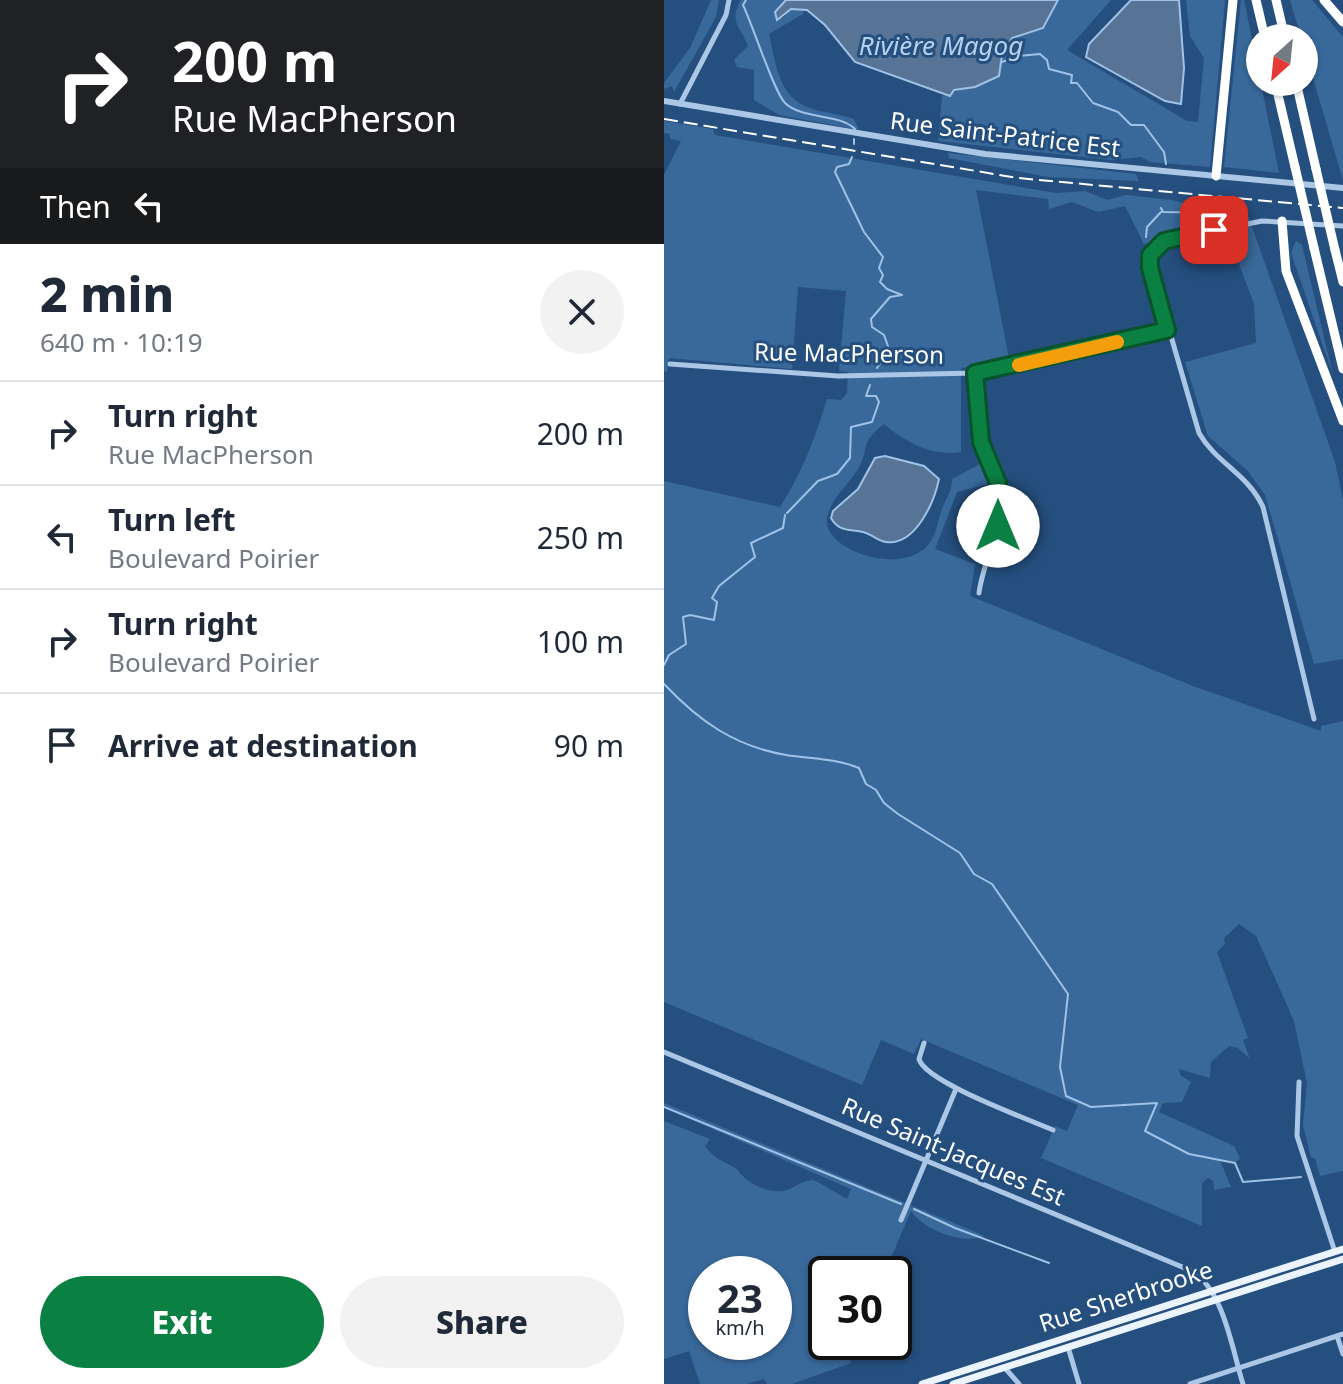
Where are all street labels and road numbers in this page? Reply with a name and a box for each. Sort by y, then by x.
street label: Rue Saint-Patrice Est [888,103,1122,164]
street label: Rue MacPherson [754,334,944,371]
street label: Rue Saint-Jacques Est [837,1089,1071,1213]
street label: Rue Sherbrooke [1035,1252,1217,1339]

